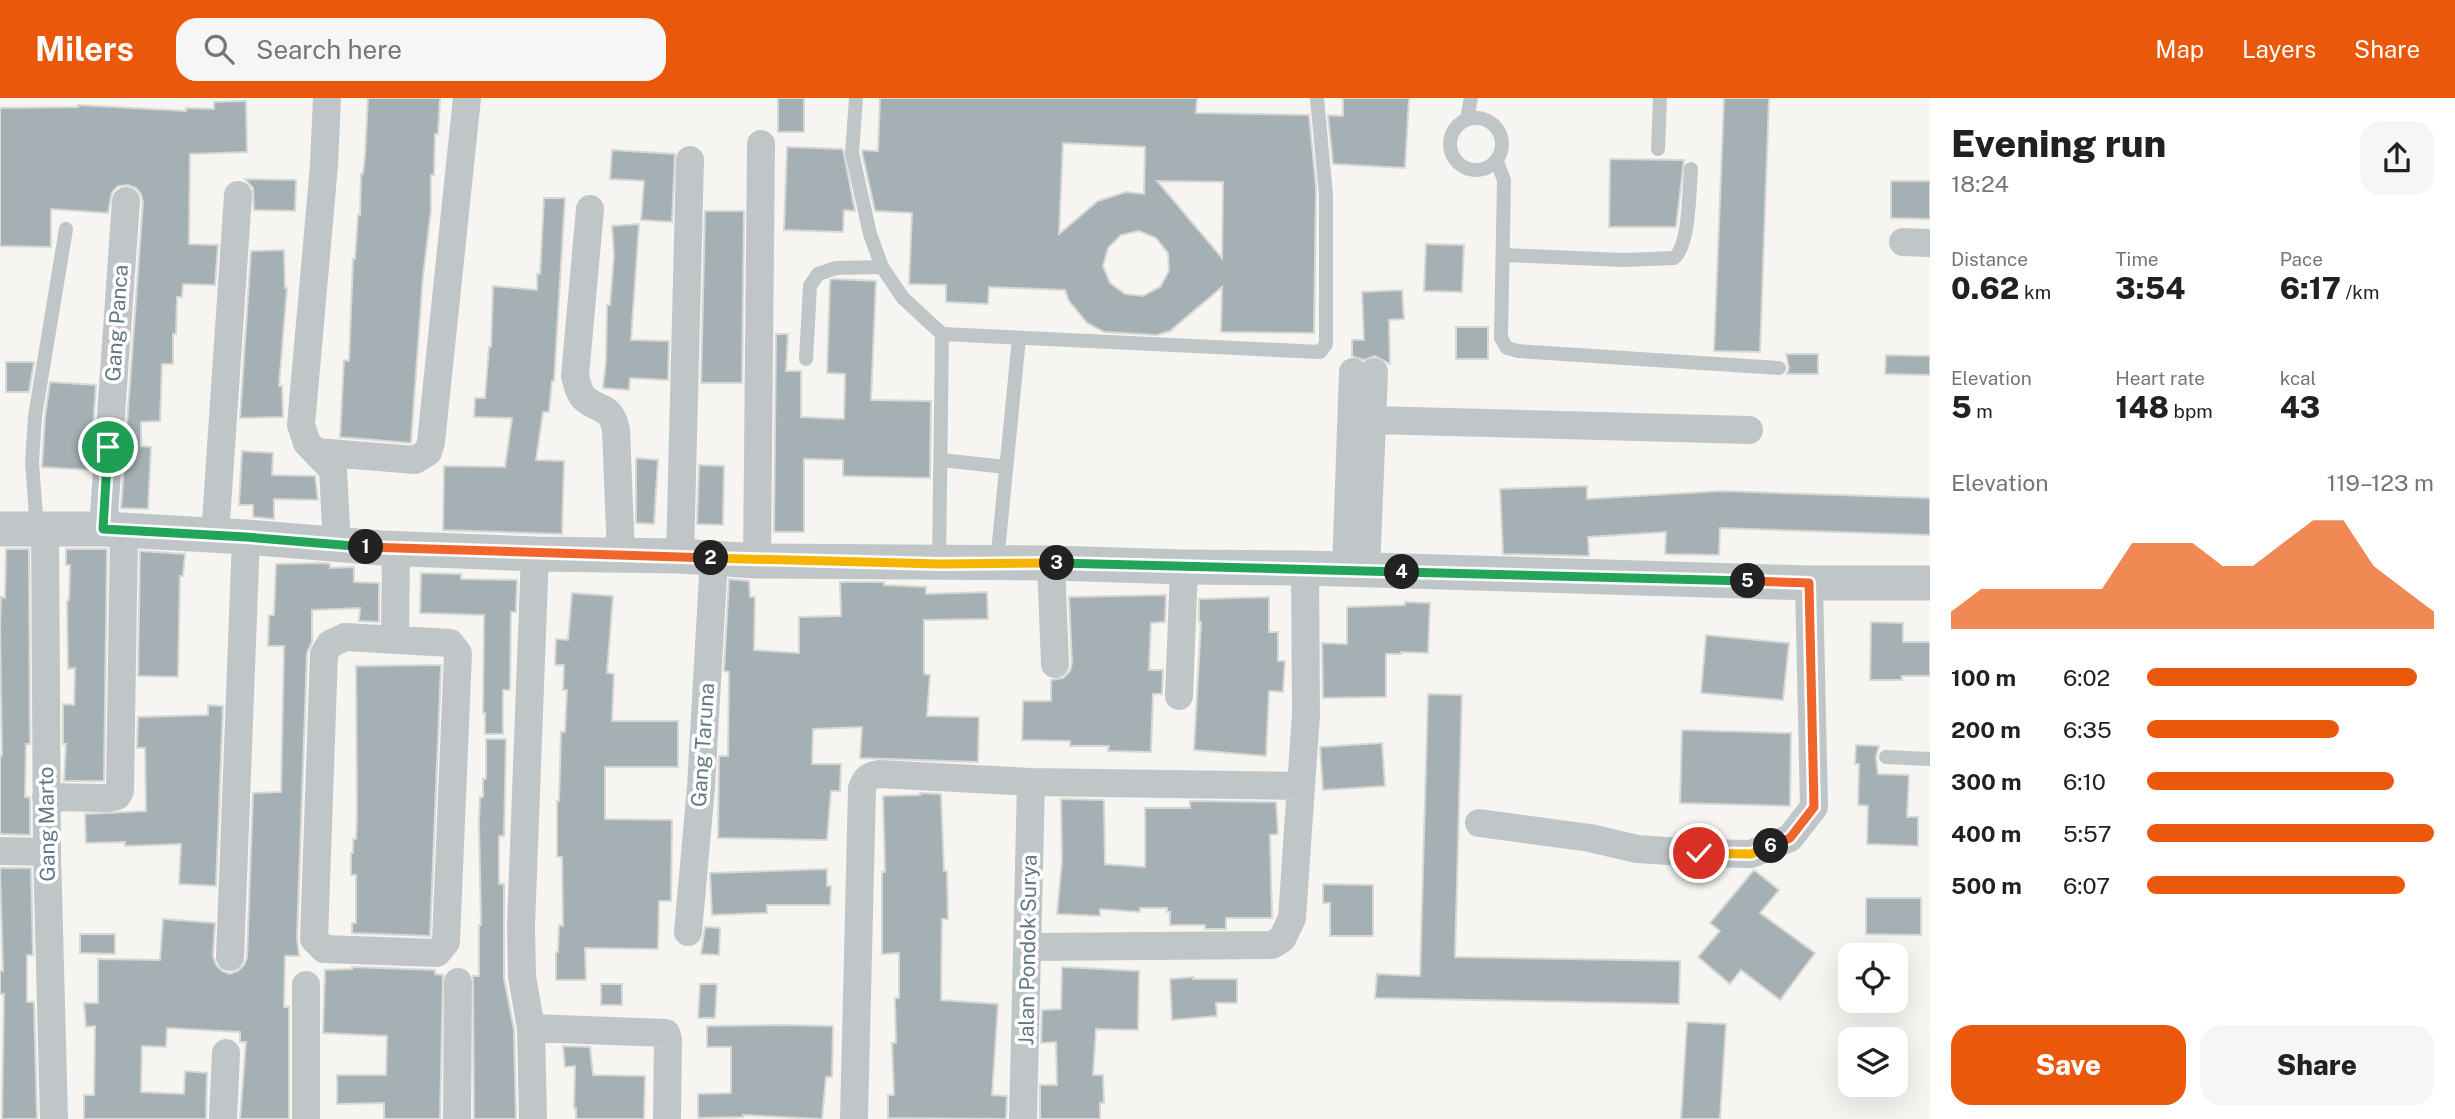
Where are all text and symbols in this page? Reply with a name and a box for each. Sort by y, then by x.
search box [176,18,666,81]
text: Milers [35,30,134,68]
icon: search [200,30,238,68]
text: Search here [256,34,402,65]
text: Map [2155,35,2204,63]
text: Layers [2242,35,2316,63]
text: Share [2354,35,2420,63]
text: Evening run [1951,121,2166,166]
button: share [2360,121,2434,195]
text: 18:24 [1951,170,2009,197]
text: Distance [1951,248,2028,270]
text: Time [2115,248,2159,270]
text: Pace [2280,248,2323,270]
street label: Gang Panca [100,264,133,382]
text: 0.62 [1951,270,2019,306]
text: 3:54 [2115,270,2185,306]
text: 6:17 [2280,270,2341,306]
text: km [2019,281,2051,303]
text: /km [2341,281,2379,303]
text: Elevation [1951,367,2032,389]
text: Heart rate [2115,367,2205,389]
text: kcal [2280,367,2316,389]
text: 5 [1951,389,1972,425]
text: 148 [2115,389,2169,425]
text: 43 [2280,389,2320,425]
text: m [1972,400,1993,422]
text: bpm [2169,400,2213,422]
pin [78,417,138,477]
icon: arrive [89,428,127,466]
text: Elevation [1951,469,2049,496]
text: 119–123 m [2327,469,2434,496]
pin: 1 [348,530,384,564]
text: 1 [361,535,370,557]
pin: 2 [694,540,728,575]
text: 2 [704,546,717,568]
pin: 3 [1040,546,1074,580]
text: 3 [1050,551,1063,573]
pin: 4 [1384,554,1420,589]
text: 4 [1395,560,1408,582]
pin: 5 [1730,564,1766,598]
text: 5 [1741,569,1754,591]
text: 100 m [1951,664,2016,691]
text: 6:02 [2063,664,2110,691]
street label: Gang Taruna [686,682,719,808]
text: 200 m [1951,716,2021,743]
text: 6:35 [2063,716,2112,743]
street label: Gang Marto [33,766,60,882]
text: 300 m [1951,768,2022,795]
text: 6:10 [2063,768,2106,795]
text: 400 m [1951,820,2021,847]
text: 5:57 [2063,820,2111,847]
pin [1669,823,1729,883]
pin: 6 [1754,828,1788,864]
icon: check [1680,834,1718,872]
text: 6 [1764,834,1777,856]
street label: Jalan Pondok Surya [1013,854,1042,1046]
text: 500 m [1951,872,2022,899]
text: 6:07 [2063,872,2110,899]
map controls [1838,943,1908,1097]
button: locate [1838,943,1908,1013]
button: Save [1951,1025,2186,1105]
button: Share [2200,1025,2434,1105]
button: layers [1838,1027,1908,1097]

